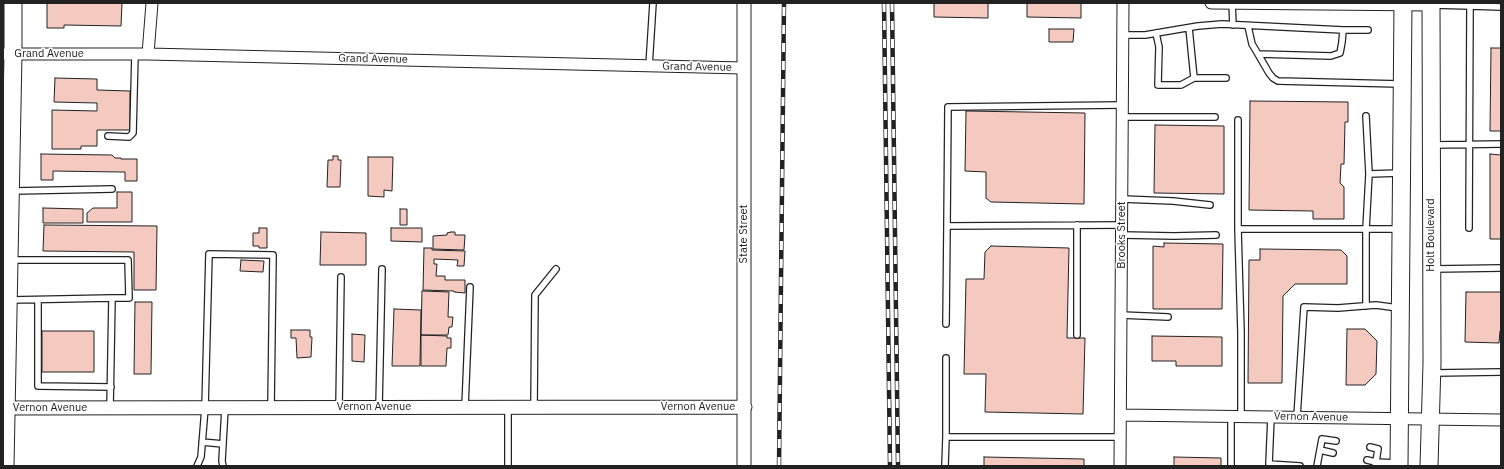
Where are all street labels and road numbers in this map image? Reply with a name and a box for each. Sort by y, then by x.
street label: Grand Avenue [14,47,84,61]
street label: Grand Avenue [338,52,408,66]
street label: Grand Avenue [662,60,732,74]
street label: Holt Boulevard [1424,198,1438,272]
street label: Brooks Street [1115,201,1129,269]
street label: State Street [737,205,751,263]
street label: Vernon Avenue [337,400,411,414]
street label: Vernon Avenue [661,400,735,414]
street label: Vernon Avenue [13,401,87,415]
street label: Vernon Avenue [1274,410,1348,424]

